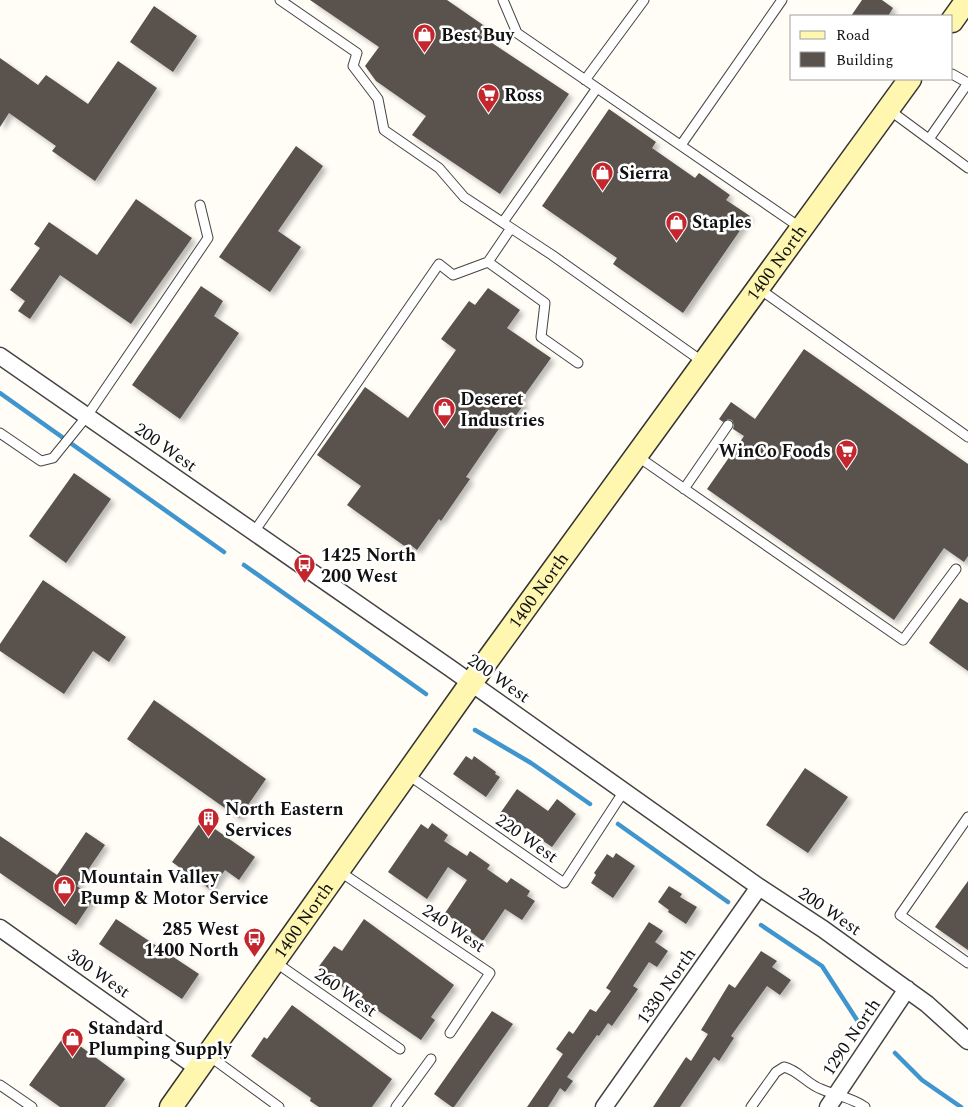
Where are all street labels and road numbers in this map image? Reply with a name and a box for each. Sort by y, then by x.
street label: 1400 North [740,219,814,307]
street label: 200 West [129,416,203,479]
street label: 1400 North [502,547,576,634]
street label: 200 West [462,647,536,710]
street label: 220 West [490,807,564,870]
street label: 1400 North [267,876,340,964]
street label: 200 West [793,880,867,943]
street label: 240 West [417,897,491,960]
street label: 300 West [62,942,136,1005]
street label: 1330 North [630,942,703,1030]
street label: 260 West [309,961,383,1024]
street label: 1290 North [815,993,887,1082]

